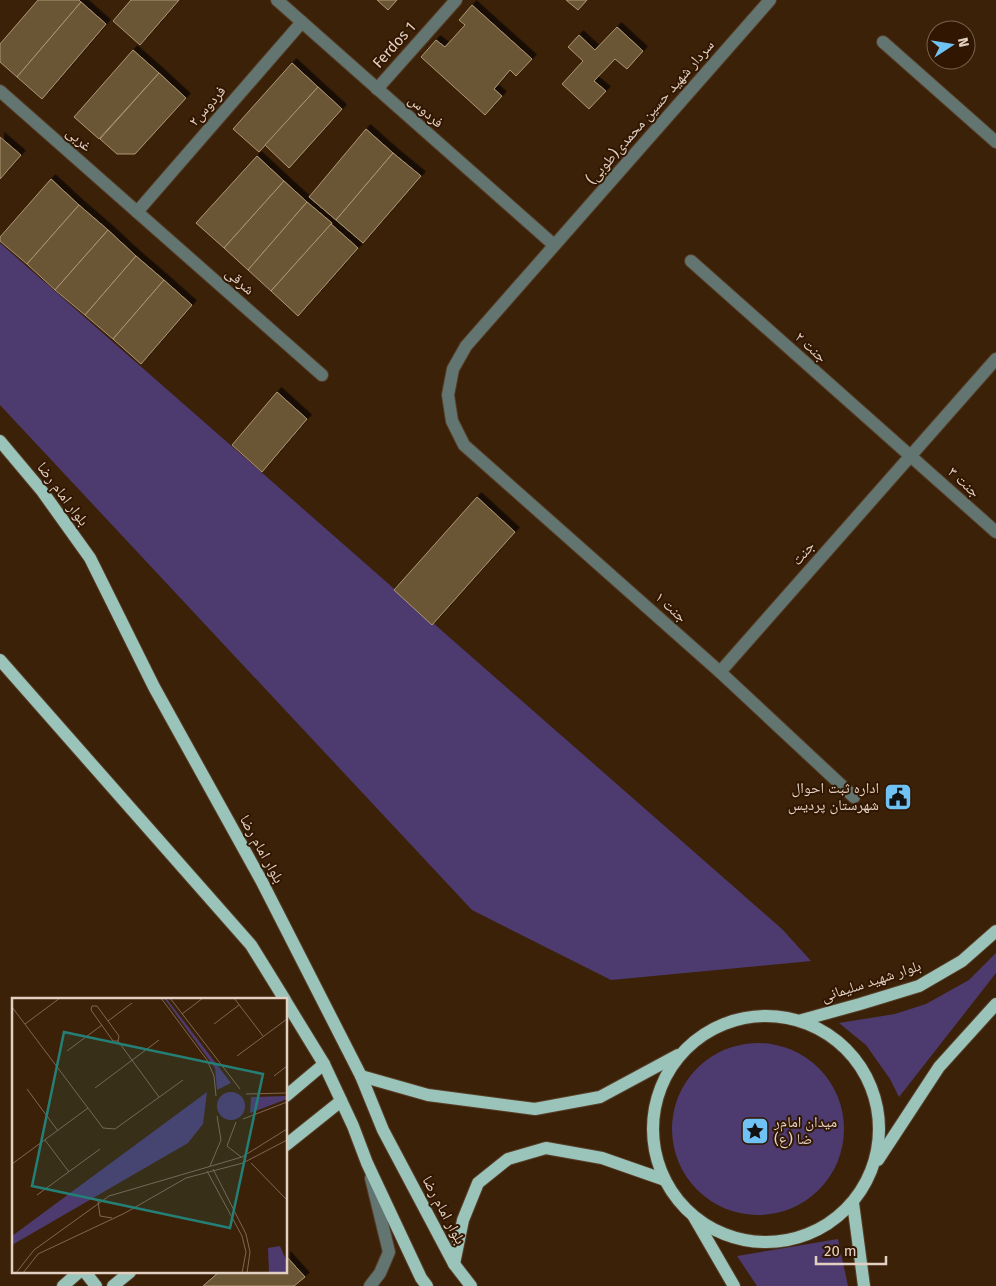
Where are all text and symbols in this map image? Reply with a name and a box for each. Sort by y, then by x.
street label: Ferdos 1 [369,18,419,72]
north arrow [926,20,976,70]
street label: سردار شهید حسین محمدی(طوبی) [582,36,719,189]
text: N [954,36,973,49]
street label: فردوس۲ [185,82,230,131]
street label: فردوس [404,91,447,132]
street label: غربی [62,123,96,156]
street label: شرقی [221,264,258,299]
street label: جنت ۲ [791,328,831,366]
street label: بلوار امام رضا [32,459,93,530]
street label: جنت ۳ [944,463,984,501]
street label: جنت [788,537,819,569]
street label: جنت ۱ [651,588,691,626]
place label: اداره ثبت احوال شهرستان پردیس [788,779,879,815]
public building icon: اداره ثبت احوال شهرستان پردیس [883,782,913,812]
street label: بلوار امام رضا [235,812,288,887]
street label: بلوار شهید سلیمانی [819,956,923,1007]
inset map [12,998,288,1274]
place label: میدان امام‌ر ضا (ع) [773,1113,837,1149]
place icon: میدان امام‌ر ضا (ع) [740,1116,770,1146]
street label: بلوار امام رضا [418,1173,470,1248]
scale bar [816,1234,886,1266]
text: 20 m [824,1242,857,1260]

